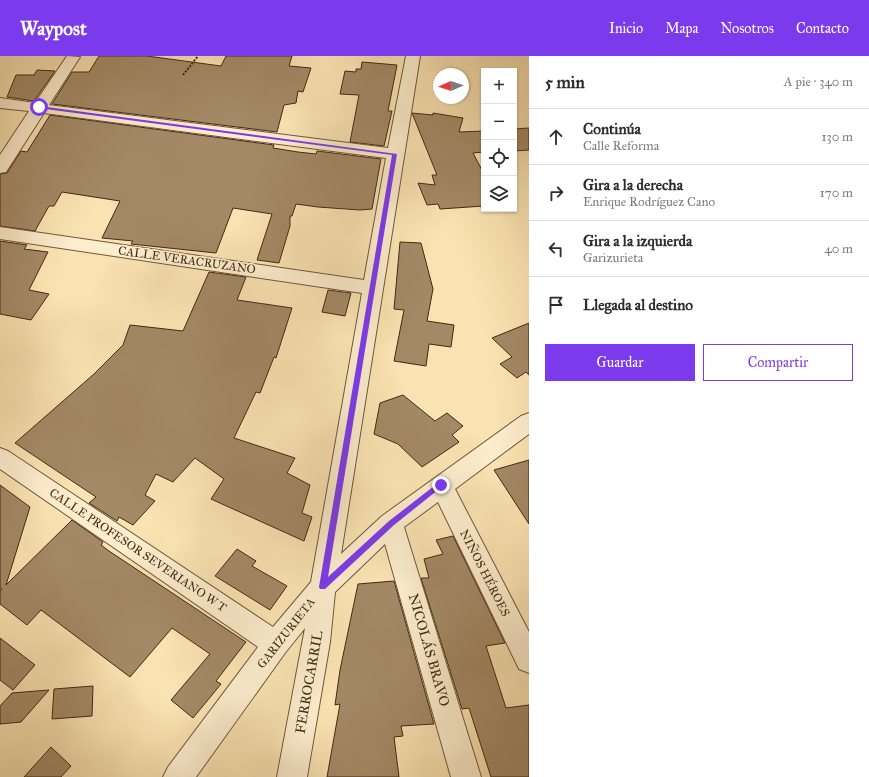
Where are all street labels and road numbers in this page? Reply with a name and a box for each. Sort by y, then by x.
street label: CALLE VERACRUZANO [117,243,257,277]
street label: CALLE PROFESOR SEVERIANO W T [47,485,229,615]
street label: NIÑOS HÉROES [457,526,515,619]
street label: NICOLÁS BRAVO [405,591,455,708]
street label: GARIZURIETA [254,595,318,671]
street label: FERROCARRIL [292,629,327,735]

